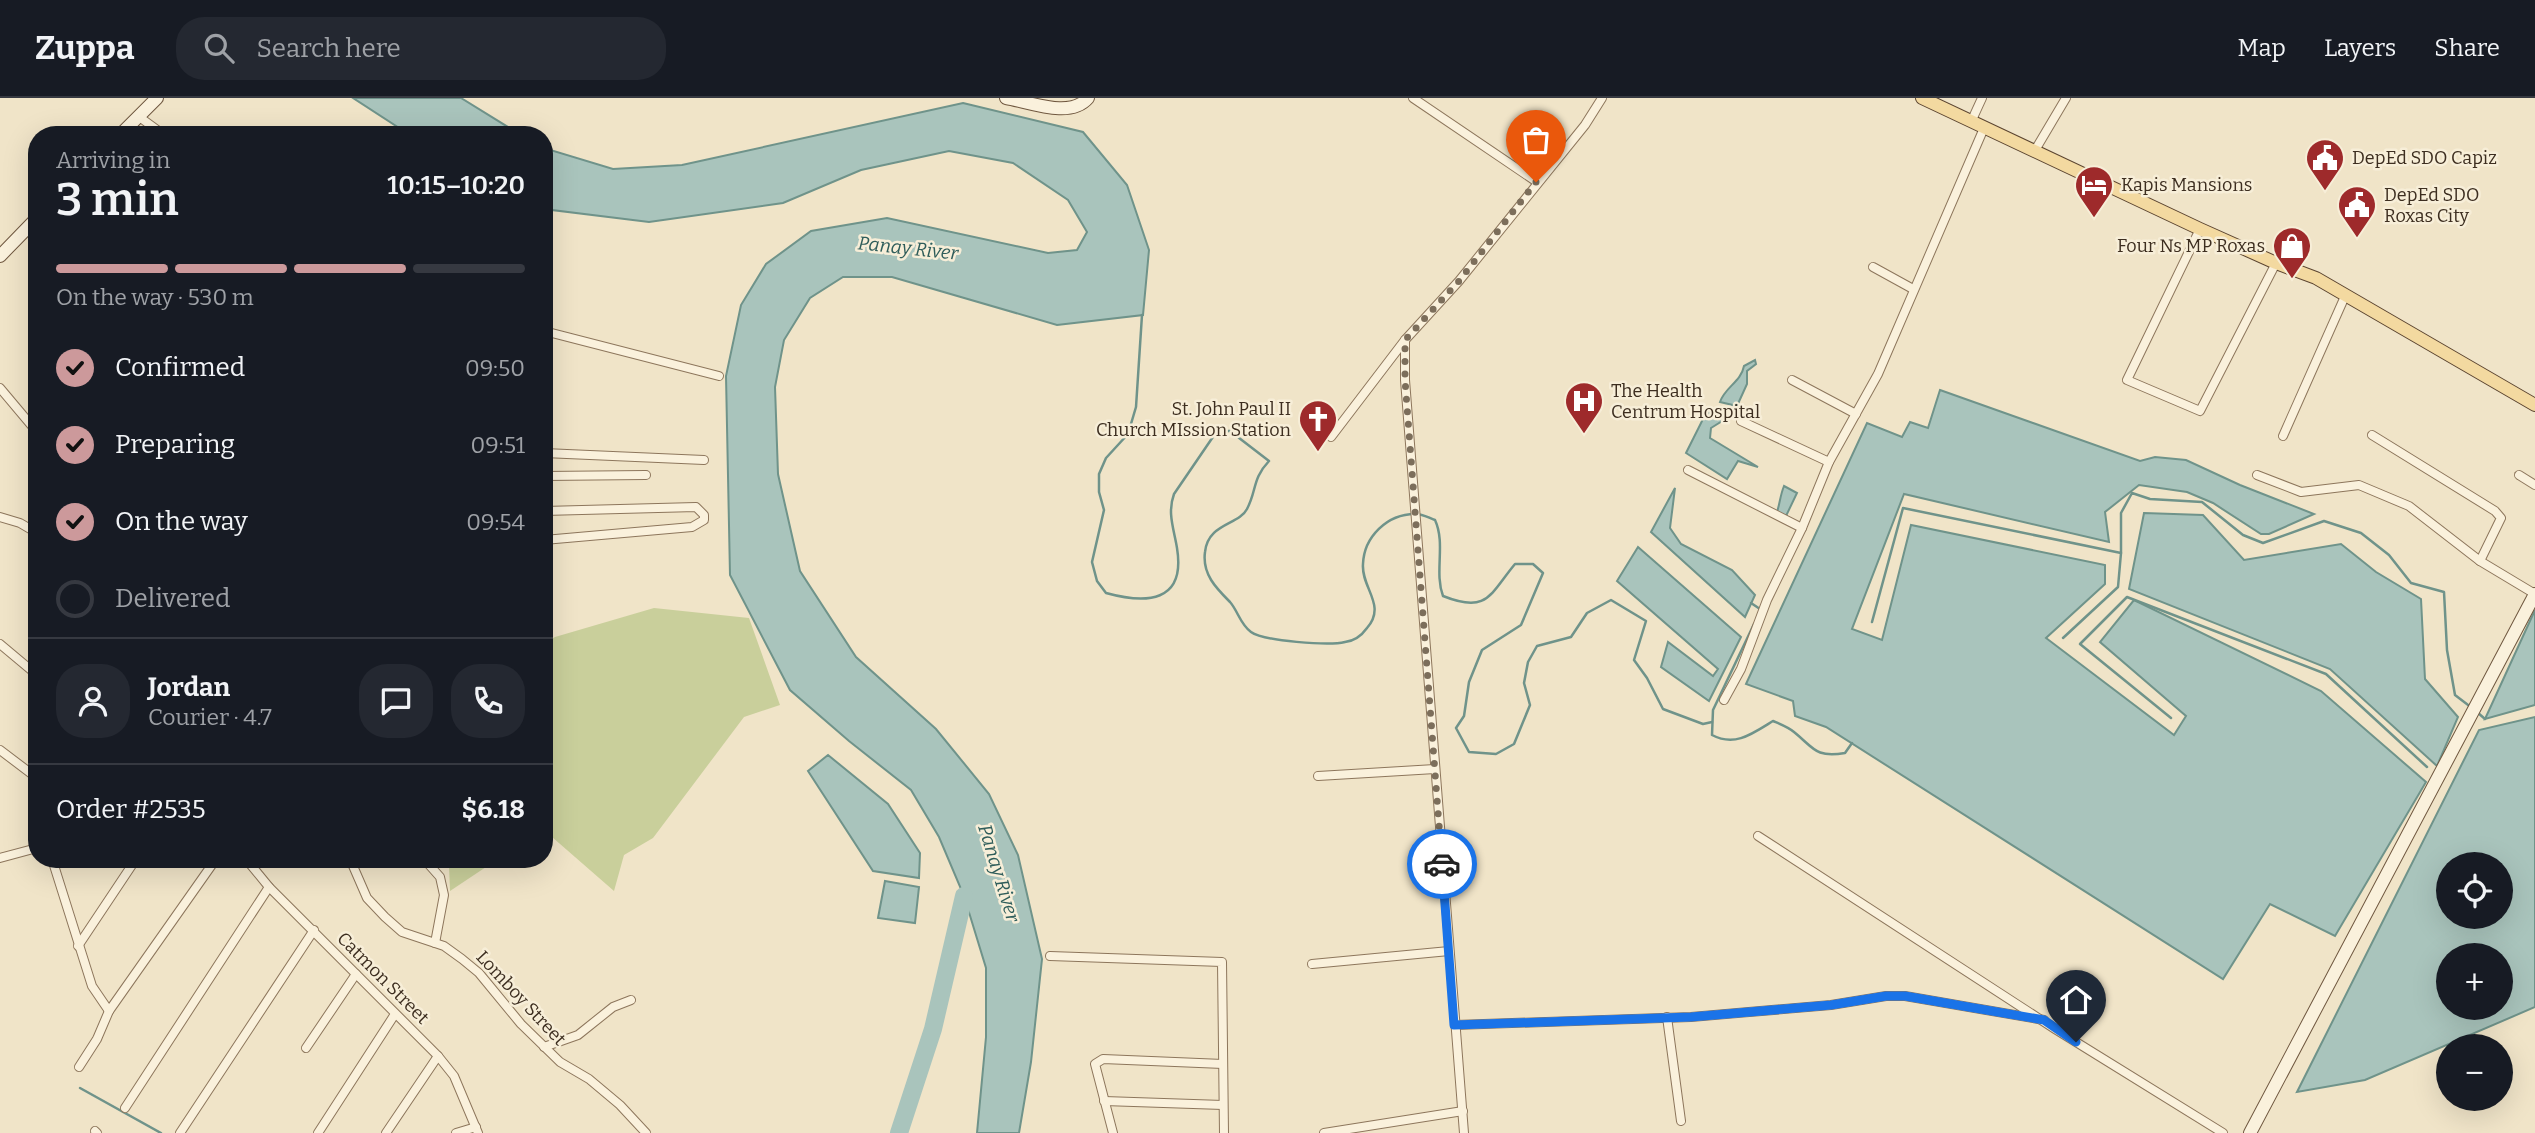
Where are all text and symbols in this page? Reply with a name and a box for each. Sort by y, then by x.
search box [176,17,666,80]
text: Zuppa [35,28,134,68]
icon: search [200,29,238,67]
text: Search here [256,33,401,64]
text: Map [2238,34,2286,62]
text: Layers [2324,34,2396,62]
text: Share [2434,34,2500,62]
pin [1506,110,1566,182]
icon: bag [1517,121,1555,159]
public building icon: DepEd SDO Capiz [2304,137,2346,192]
text: Arriving in [56,146,170,174]
place label: DepEd SDO Capiz [2352,147,2497,169]
hotel icon: Kapis Mansions [2073,164,2115,219]
text: 10:15–10:20 [387,170,525,201]
text: 3 min [56,172,179,227]
place label: Kapis Mansions [2121,174,2252,196]
public building icon: DepEd SDO Roxas City [2336,184,2378,239]
place label: DepEd SDO Roxas City [2384,184,2479,227]
shop icon: Four Ns MP Roxas [2271,225,2313,280]
water label: Panay River [857,231,961,265]
place label: Four Ns MP Roxas [2117,235,2265,257]
text: On the way · 530 m [56,283,254,311]
icon: check [56,349,94,387]
text: Confirmed [115,352,245,383]
text: 09:50 [465,354,525,382]
hospital icon: The Health Centrum Hospital [1563,380,1605,435]
place label: The Health Centrum Hospital [1611,380,1760,423]
place label: St. John Paul II Church MIssion Station [1096,398,1292,441]
church icon: St. John Paul II Church MIssion Station [1297,398,1339,453]
icon: check [56,426,94,464]
text: Preparing [115,429,235,460]
text: 09:51 [471,431,525,459]
icon: check [56,503,94,541]
text: On the way [115,506,248,537]
text: 09:54 [466,508,525,536]
text: Delivered [115,583,230,614]
button: person [56,664,130,738]
button: chat [359,664,433,738]
button: phone [451,664,525,738]
text: Jordan [148,672,230,703]
text: Courier · 4.7 [148,703,272,731]
text: Order #2535 [56,794,206,825]
text: $6.18 [461,794,525,825]
water label: Panay River [973,821,1025,926]
courier [1407,829,1477,899]
icon: car [1423,845,1461,883]
map controls [2436,852,2513,1111]
button: locate [2436,852,2513,929]
street label: Catmon Street [332,927,434,1029]
button: + [2436,943,2513,1020]
street label: Lomboy Street [471,946,571,1050]
pin [2046,970,2106,1042]
icon: home [2057,981,2095,1019]
button: − [2436,1034,2513,1111]

